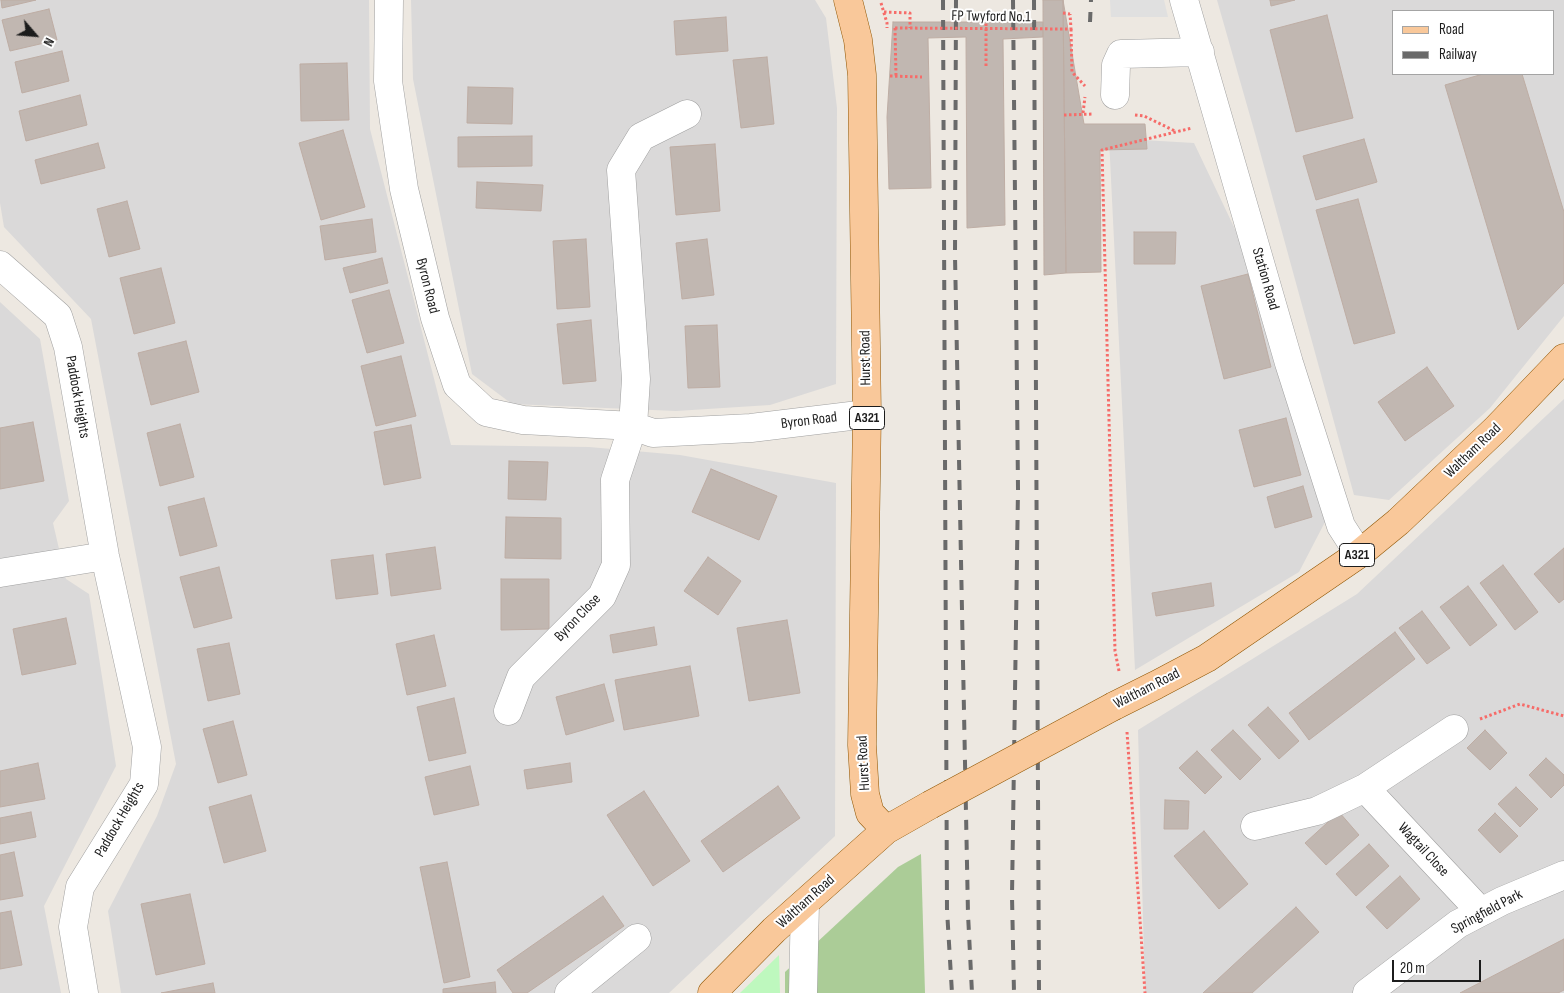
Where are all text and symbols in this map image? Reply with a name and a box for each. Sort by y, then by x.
street label: FP Twyford No.1 [951,7,1031,27]
north arrow [10,10,60,60]
legend [1392,10,1554,75]
text: Road [1439,20,1464,39]
text: N [40,35,58,49]
text: Railway [1439,45,1477,64]
street label: Station Road [1248,246,1282,312]
street label: Byron Road [411,256,443,316]
street label: Hurst Road [857,330,875,386]
street label: Paddock Heights [61,354,93,440]
road number: A321 [850,406,884,429]
street label: Byron Road [780,409,838,433]
street label: Waltham Road [1441,420,1505,482]
road number: A321 [1340,544,1374,566]
street label: Byron Close [551,590,605,646]
street label: Waltham Road [1111,665,1183,713]
street label: Hurst Road [854,735,874,791]
street label: Paddock Heights [91,779,149,861]
street label: Wagtail Close [1394,819,1452,881]
street label: Waltham Road [773,871,839,933]
street label: Springfield Park [1448,886,1526,938]
scale bar [1394,950,1483,982]
text: 20 m [1400,959,1425,978]

